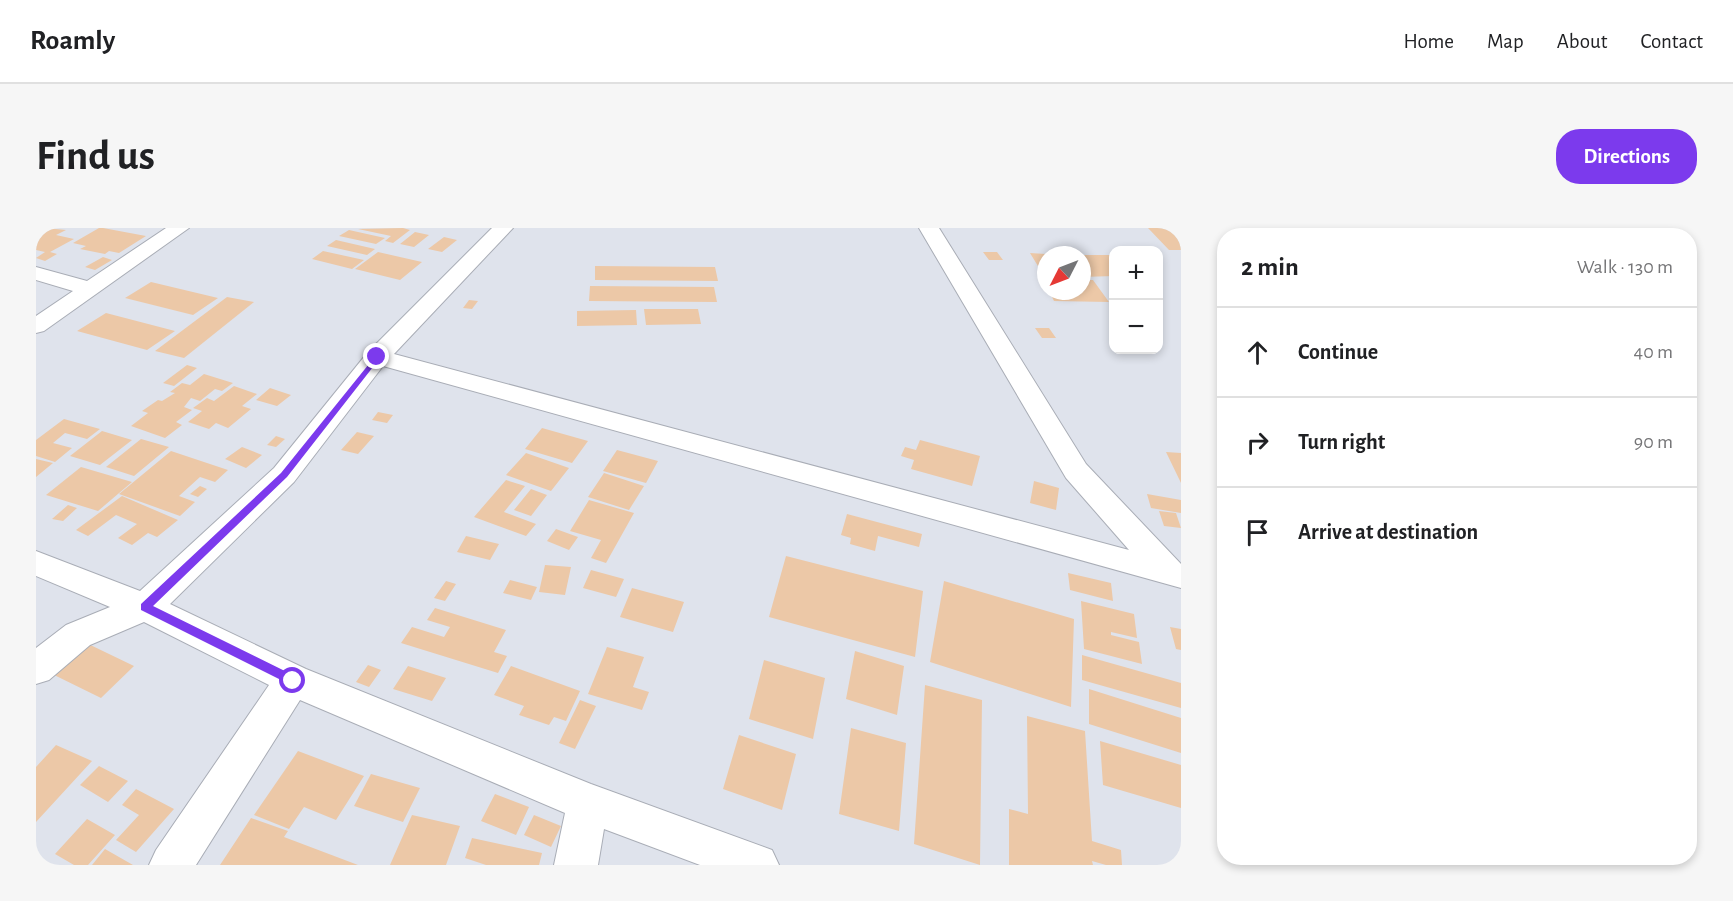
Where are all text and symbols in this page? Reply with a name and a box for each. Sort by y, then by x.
text: Roamly [30,27,115,55]
text: Home [1403,31,1454,52]
text: Map [1487,31,1524,52]
text: About [1557,31,1607,52]
text: Contact [1640,31,1703,52]
button: Directions [1556,129,1697,184]
text: Find us [36,135,155,177]
north arrow [1037,246,1091,300]
map controls [1109,246,1163,354]
button: + [1109,246,1163,300]
text: 2 min [1241,254,1299,280]
text: Walk · 130 m [1577,257,1673,277]
button: − [1109,300,1163,354]
icon: ahead [1241,336,1274,369]
text: Continue [1298,341,1378,363]
text: 40 m [1634,342,1673,362]
route end [363,343,389,369]
icon: right [1241,426,1274,459]
text: Turn right [1298,431,1385,453]
text: 90 m [1634,432,1673,452]
icon: arrive [1241,516,1274,549]
text: Arrive at destination [1298,521,1478,543]
route start [279,667,305,693]

